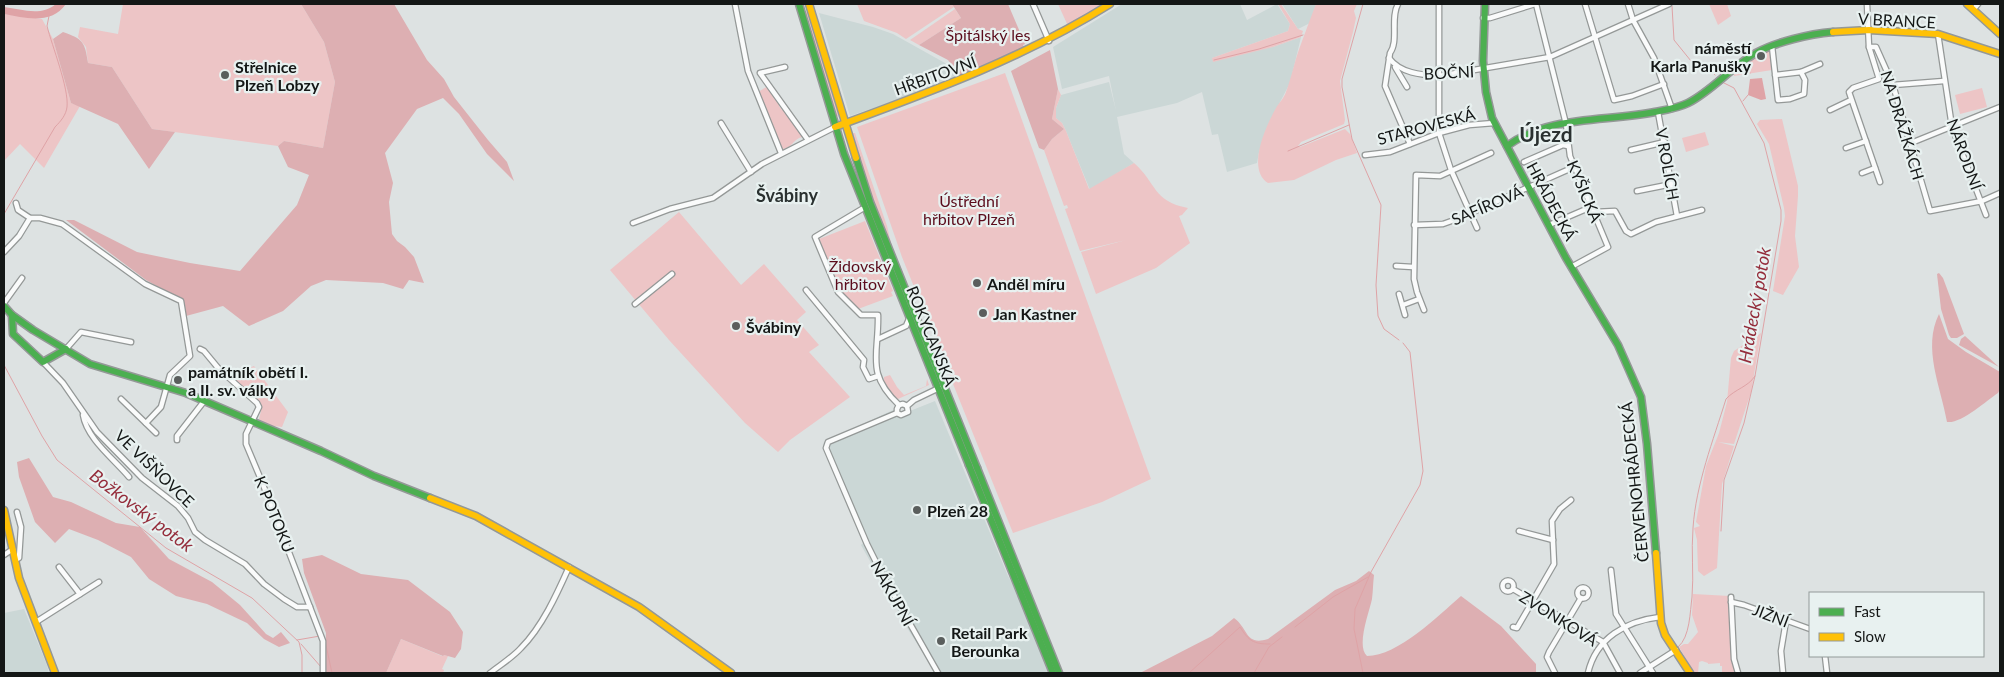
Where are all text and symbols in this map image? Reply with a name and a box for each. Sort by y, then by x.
street label: V BRANCE [1858,8,1936,32]
park label: Špitálský les [946,25,1031,44]
place label: náměstí Karla Panušky [1650,38,1753,75]
marker: náměstí Karla Panušky [1755,50,1767,62]
street label: HŘBITOVNÍ [891,51,980,99]
place label: Střelnice Plzeň Lobzy [235,57,320,94]
street label: BOČNÍ [1423,61,1476,83]
street label: NA DRÁŽKÁCH [1877,68,1929,182]
marker: Střelnice Plzeň Lobzy [219,69,231,81]
street label: STAROVESKÁ [1375,104,1477,148]
street label: NÁRODNÍ [1943,116,1987,194]
district label: Újezd [1519,121,1573,146]
street label: V ROLÍCH [1652,127,1684,201]
street label: KYŠICKÁ [1563,157,1607,225]
street label: HRÁDECKÁ [1523,158,1581,244]
street label: SAFÍROVÁ [1448,181,1526,229]
district label: Švábiny [756,184,819,206]
park label: Ústřední hřbitov Plzeň [923,191,1015,228]
water label: Hrádecký potok [1733,245,1775,365]
park label: Židovský hřbitov [829,256,892,293]
place label: Anděl míru [986,274,1065,293]
marker: Anděl míru [971,277,983,289]
street label: ROKYCANSKÁ [903,283,961,389]
place label: Jan Kastner [993,304,1076,323]
marker: Jan Kastner [977,307,989,319]
place label: Švábiny [746,317,802,336]
marker: Švábiny [730,320,742,332]
place label: památník obětí I. a II. sv. války [188,362,308,399]
marker: památník obětí I. a II. sv. války [172,374,184,386]
street label: ČERVENOHRÁDECKÁ [1616,401,1652,563]
street label: VE VIŠŇOVCE [111,425,199,511]
water label: Božkovský potok [86,464,199,556]
street label: K POTOKU [251,473,299,555]
place label: Plzeň 28 [927,501,988,520]
marker: Plzeň 28 [911,504,923,516]
street label: NÁKUPNÍ [867,557,919,630]
street label: ZVONKOVÁ [1516,587,1602,650]
legend [1809,592,1984,657]
street label: JIŽNÍ [1750,599,1793,631]
text: Fast [1854,602,1881,620]
place label: Retail Park Berounka [951,623,1028,660]
text: Slow [1854,627,1886,645]
marker: Retail Park Berounka [935,635,947,647]

